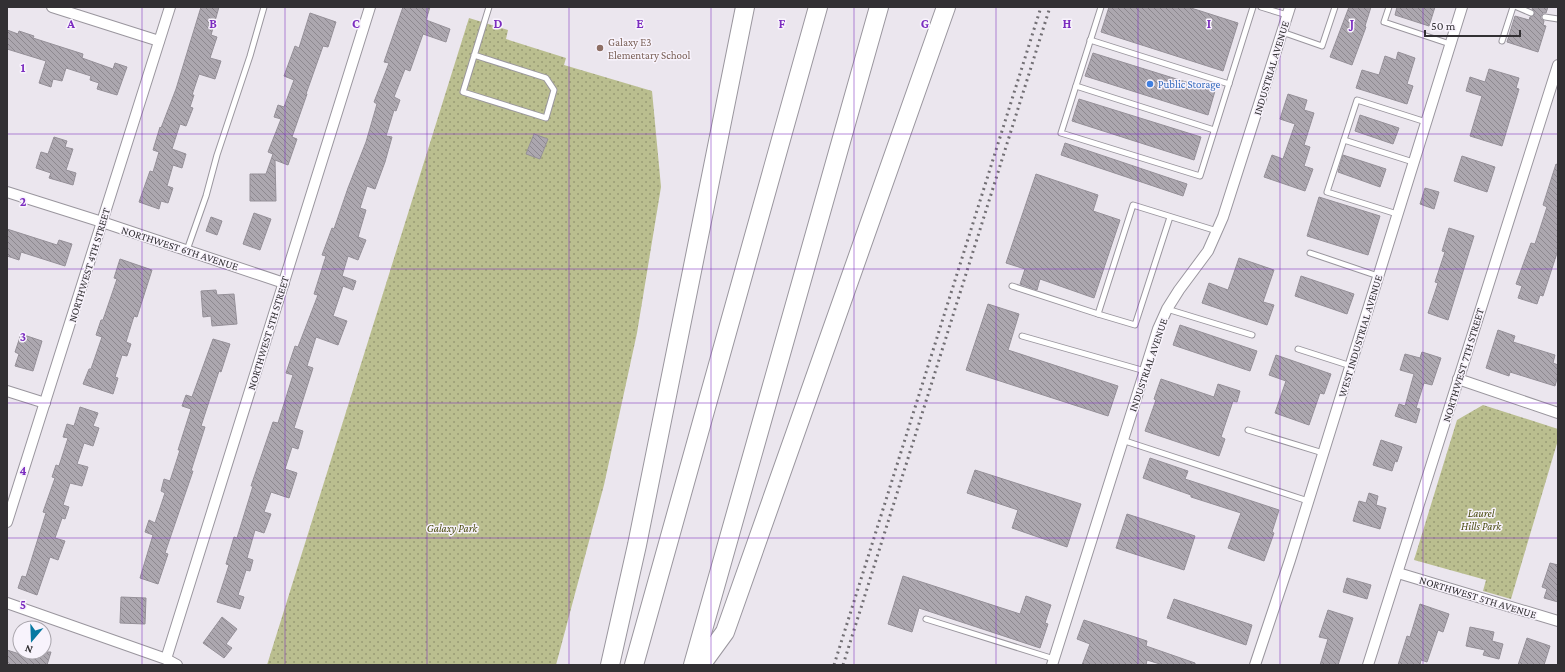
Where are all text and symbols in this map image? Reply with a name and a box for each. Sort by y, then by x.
scale bar [1425,12,1520,38]
text: A [66,16,75,31]
text: B [209,16,217,31]
text: C [352,16,360,31]
text: D [494,16,503,31]
text: E [636,16,644,31]
text: F [779,16,786,31]
text: G [921,16,929,31]
text: H [1063,16,1072,31]
text: I [1207,16,1211,31]
text: J [1348,16,1354,31]
street label: INDUSTRIAL AVENUE [1251,19,1291,117]
text: 50 m [1431,19,1456,33]
place label: Galaxy E3 Elementary School [608,36,691,62]
marker: Galaxy E3 Elementary School [595,43,605,53]
text: 1 [21,60,26,75]
place label: Public Storage [1158,78,1221,91]
marker: Public Storage [1145,79,1155,89]
text: 2 [20,194,27,209]
street label: NORTHWEST 4TH STREET [66,206,112,324]
street label: NORTHWEST 6TH AVENUE [120,223,240,273]
street label: WEST INDUSTRIAL AVENUE [1336,273,1384,399]
street label: NORTHWEST 5TH STREET [245,275,291,391]
street label: NORTHWEST 7TH STREET [1440,307,1486,423]
street label: INDUSTRIAL AVENUE [1126,317,1170,413]
text: 3 [20,329,26,344]
text: 4 [19,463,27,478]
park label: Laurel Hills Park [1461,507,1502,532]
park label: Galaxy Park [427,522,478,535]
street label: NORTHWEST 5TH AVENUE [1418,573,1538,621]
text: 5 [20,597,26,612]
north arrow [12,620,52,660]
text: N [23,642,34,656]

